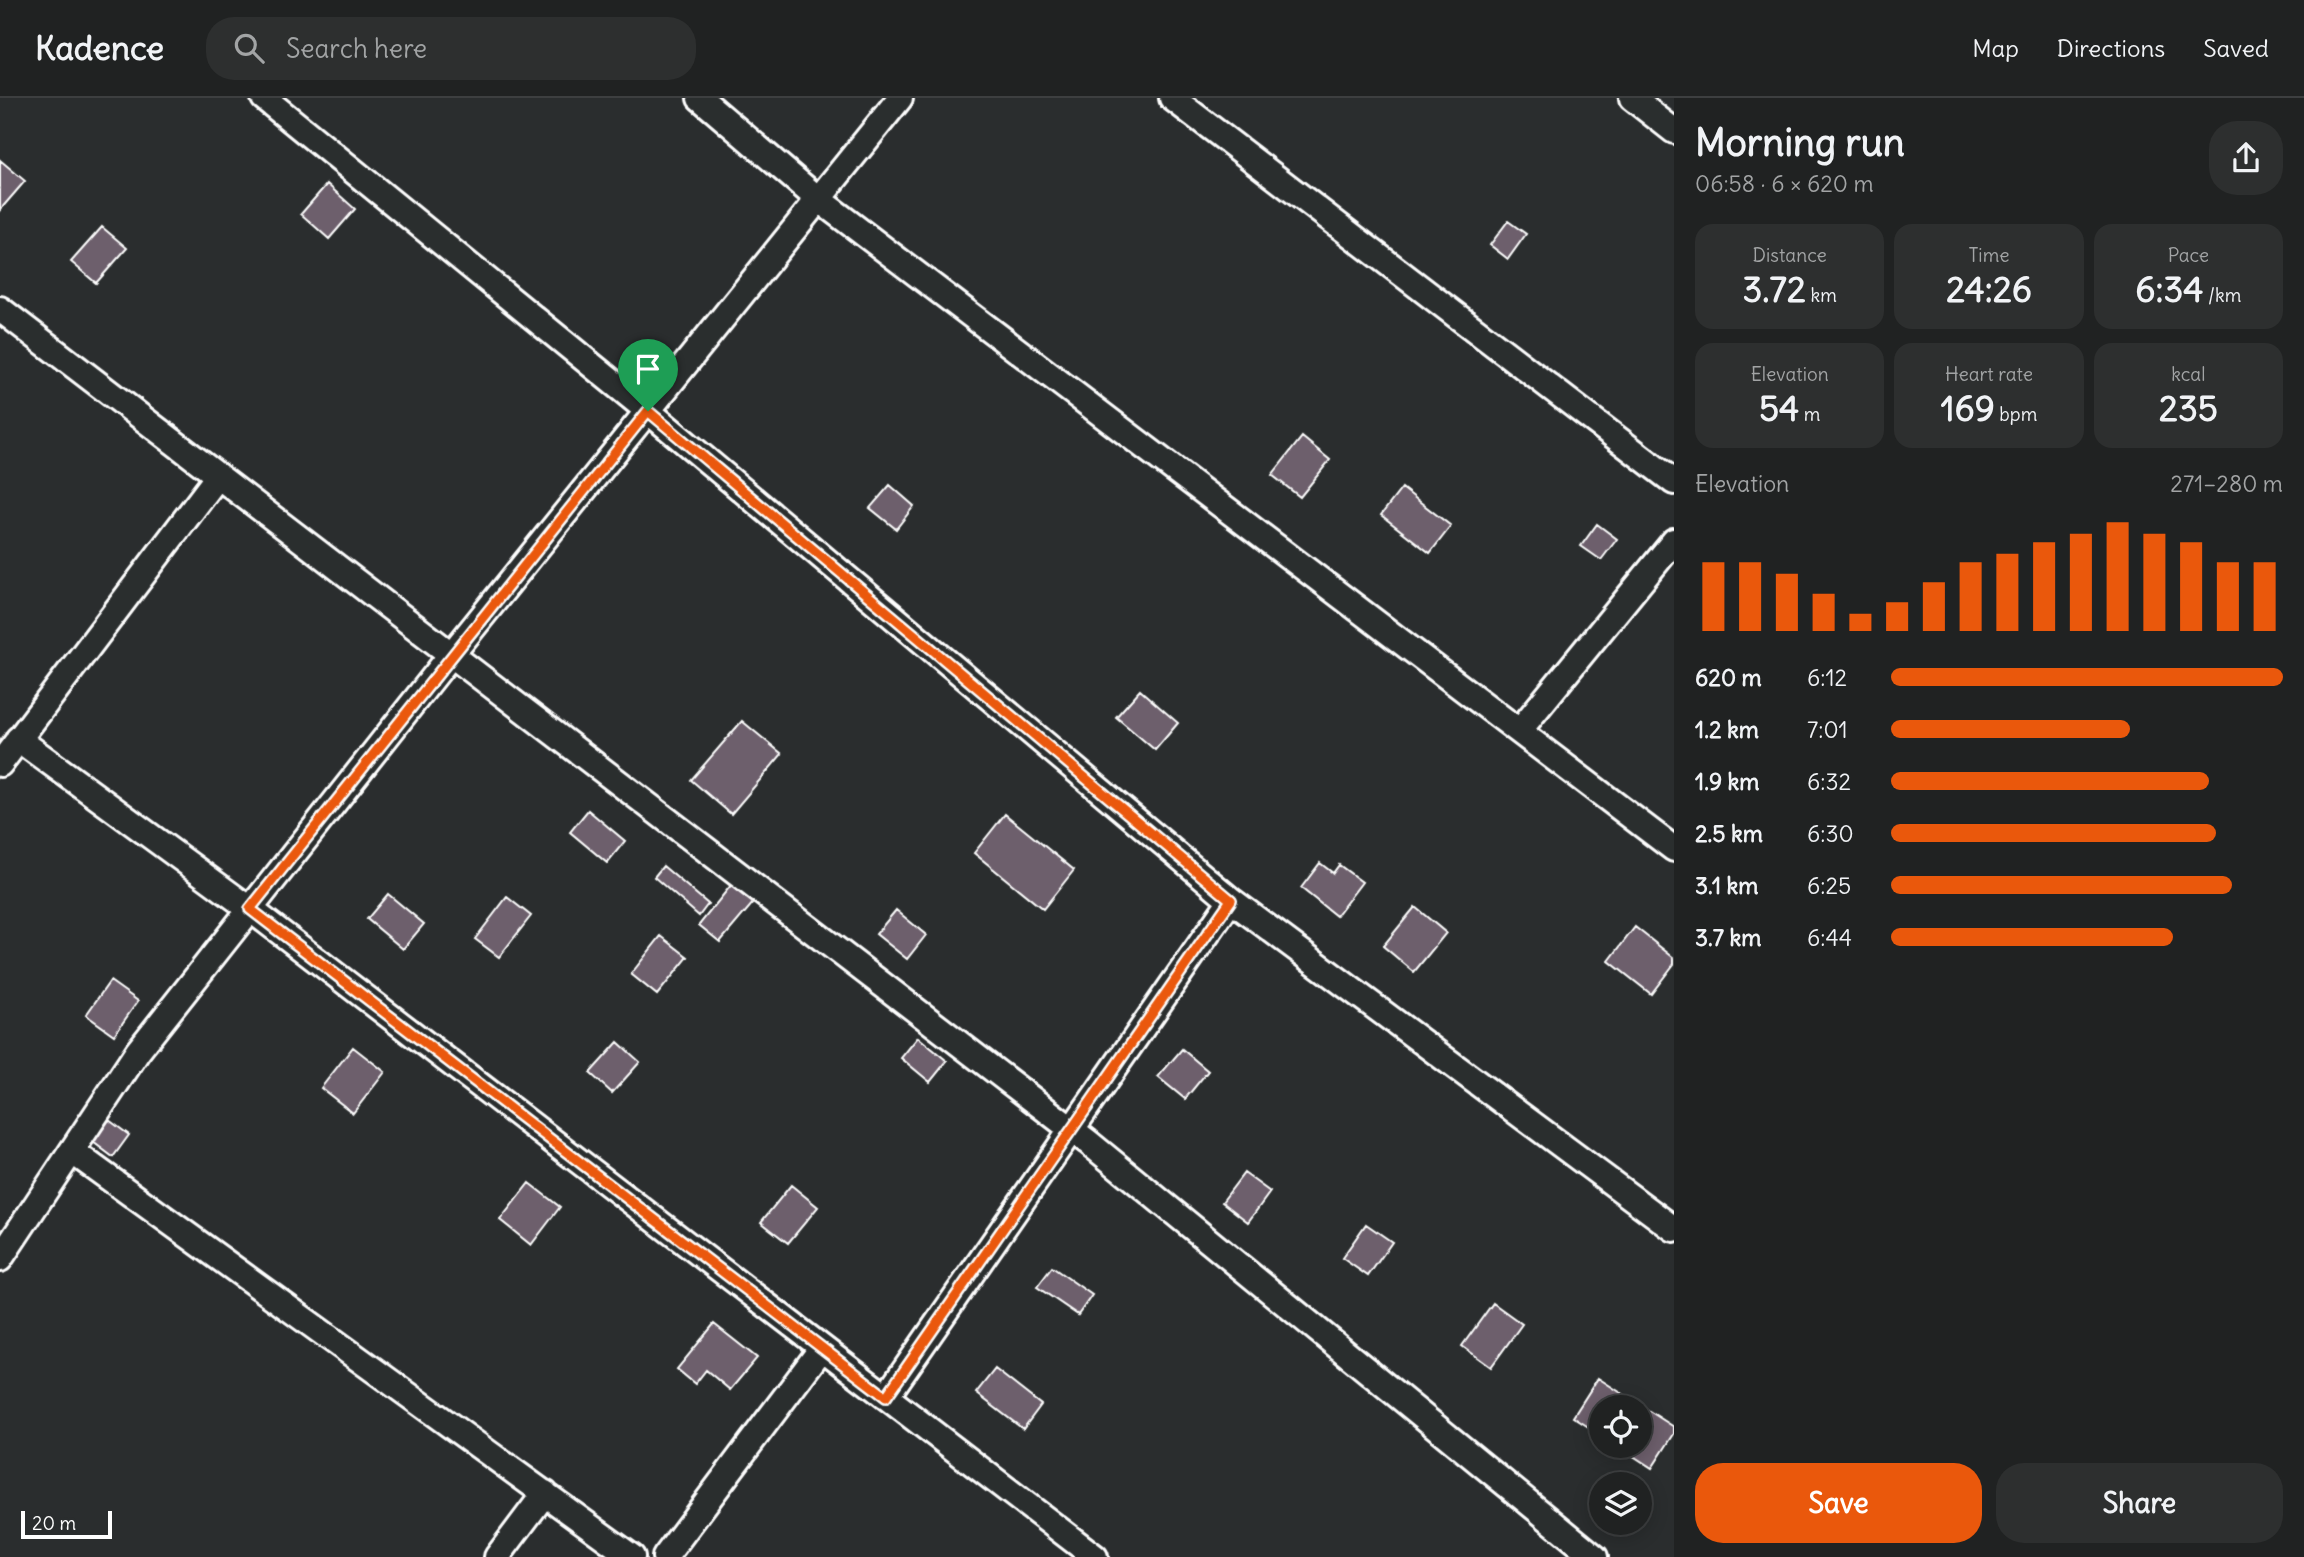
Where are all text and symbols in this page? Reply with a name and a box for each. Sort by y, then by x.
search box [206,17,696,80]
text: Kadence [35,27,164,69]
icon: search [230,29,268,67]
text: Search here [286,32,427,65]
text: Map [1972,33,2019,63]
text: Directions [2057,33,2165,63]
text: Saved [2203,33,2269,63]
text: Morning run [1695,119,1905,166]
button: share [2209,121,2283,195]
text: 06:58 · 6 × 620 m [1695,169,1874,198]
text: Distance [1753,243,1827,267]
text: Time [1968,243,2010,267]
text: Pace [2168,243,2209,267]
text: 3.72 [1742,267,1806,311]
text: 24:26 [1946,267,2032,311]
text: 6:34 [2135,267,2204,311]
text: km [1806,283,1837,307]
text: /km [2204,283,2241,307]
pin [618,339,678,411]
icon: arrive [629,350,667,388]
text: Elevation [1751,362,1829,386]
text: Heart rate [1945,362,2033,386]
text: kcal [2171,362,2205,386]
text: 54 [1759,386,1799,430]
text: 169 [1941,386,1995,430]
text: 235 [2159,386,2218,430]
text: m [1799,402,1820,426]
text: bpm [1995,402,2037,426]
text: Elevation [1695,469,1789,498]
text: 271–280 m [2170,469,2283,498]
text: 620 m [1695,663,1762,692]
text: 6:12 [1807,663,1847,692]
text: 1.2 km [1695,715,1759,744]
text: 7:01 [1807,715,1848,744]
text: 1.9 km [1695,767,1760,796]
text: 6:32 [1807,767,1851,796]
text: 2.5 km [1695,819,1763,848]
text: 6:30 [1807,819,1854,848]
text: 3.1 km [1695,871,1758,900]
text: 6:25 [1807,871,1851,900]
text: 3.7 km [1695,923,1761,952]
text: 6:44 [1807,923,1852,952]
map controls [1589,1395,1652,1535]
button: locate [1589,1395,1652,1458]
button: Save [1695,1463,1982,1543]
button: Share [1996,1463,2283,1543]
button: layers [1589,1472,1652,1535]
scale bar [21,1508,112,1540]
text: 20 m [32,1511,76,1535]

